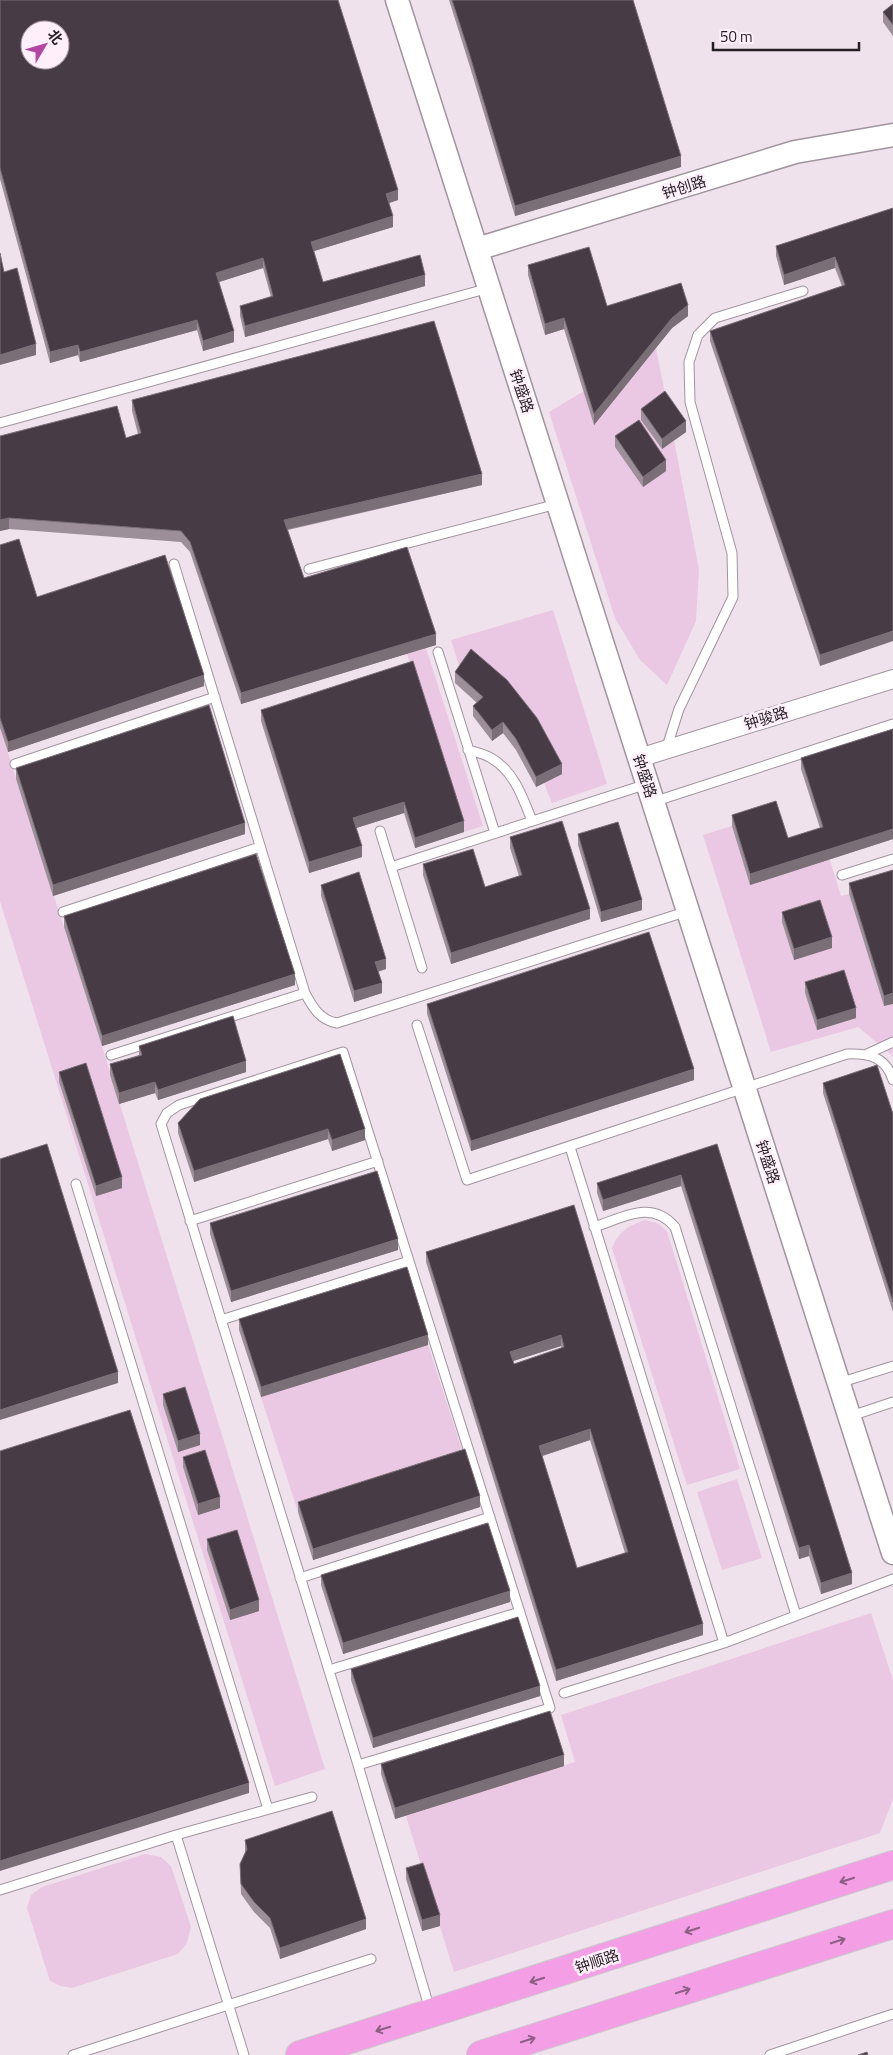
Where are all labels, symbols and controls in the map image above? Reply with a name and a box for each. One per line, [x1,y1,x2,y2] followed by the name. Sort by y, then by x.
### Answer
[20,20,70,70] north arrow
[713,20,859,52] scale bar
[43,25,68,49] text: 北
[720,25,753,48] text: 50 m
[659,169,709,205] street label: 钟创路
[504,366,540,416] street label: 钟盛路
[741,700,791,736] street label: 钟骏路
[627,751,663,801] street label: 钟盛路
[750,1137,786,1187] street label: 钟盛路
[839,1876,855,1885] one-way arrow
[685,1926,700,1935] one-way arrow
[829,1936,845,1946] one-way arrow
[572,1943,622,1979] street label: 钟顺路
[530,1976,546,1985] one-way arrow
[674,1985,690,1995] one-way arrow
[375,2025,391,2035] one-way arrow
[520,2035,535,2044] one-way arrow

